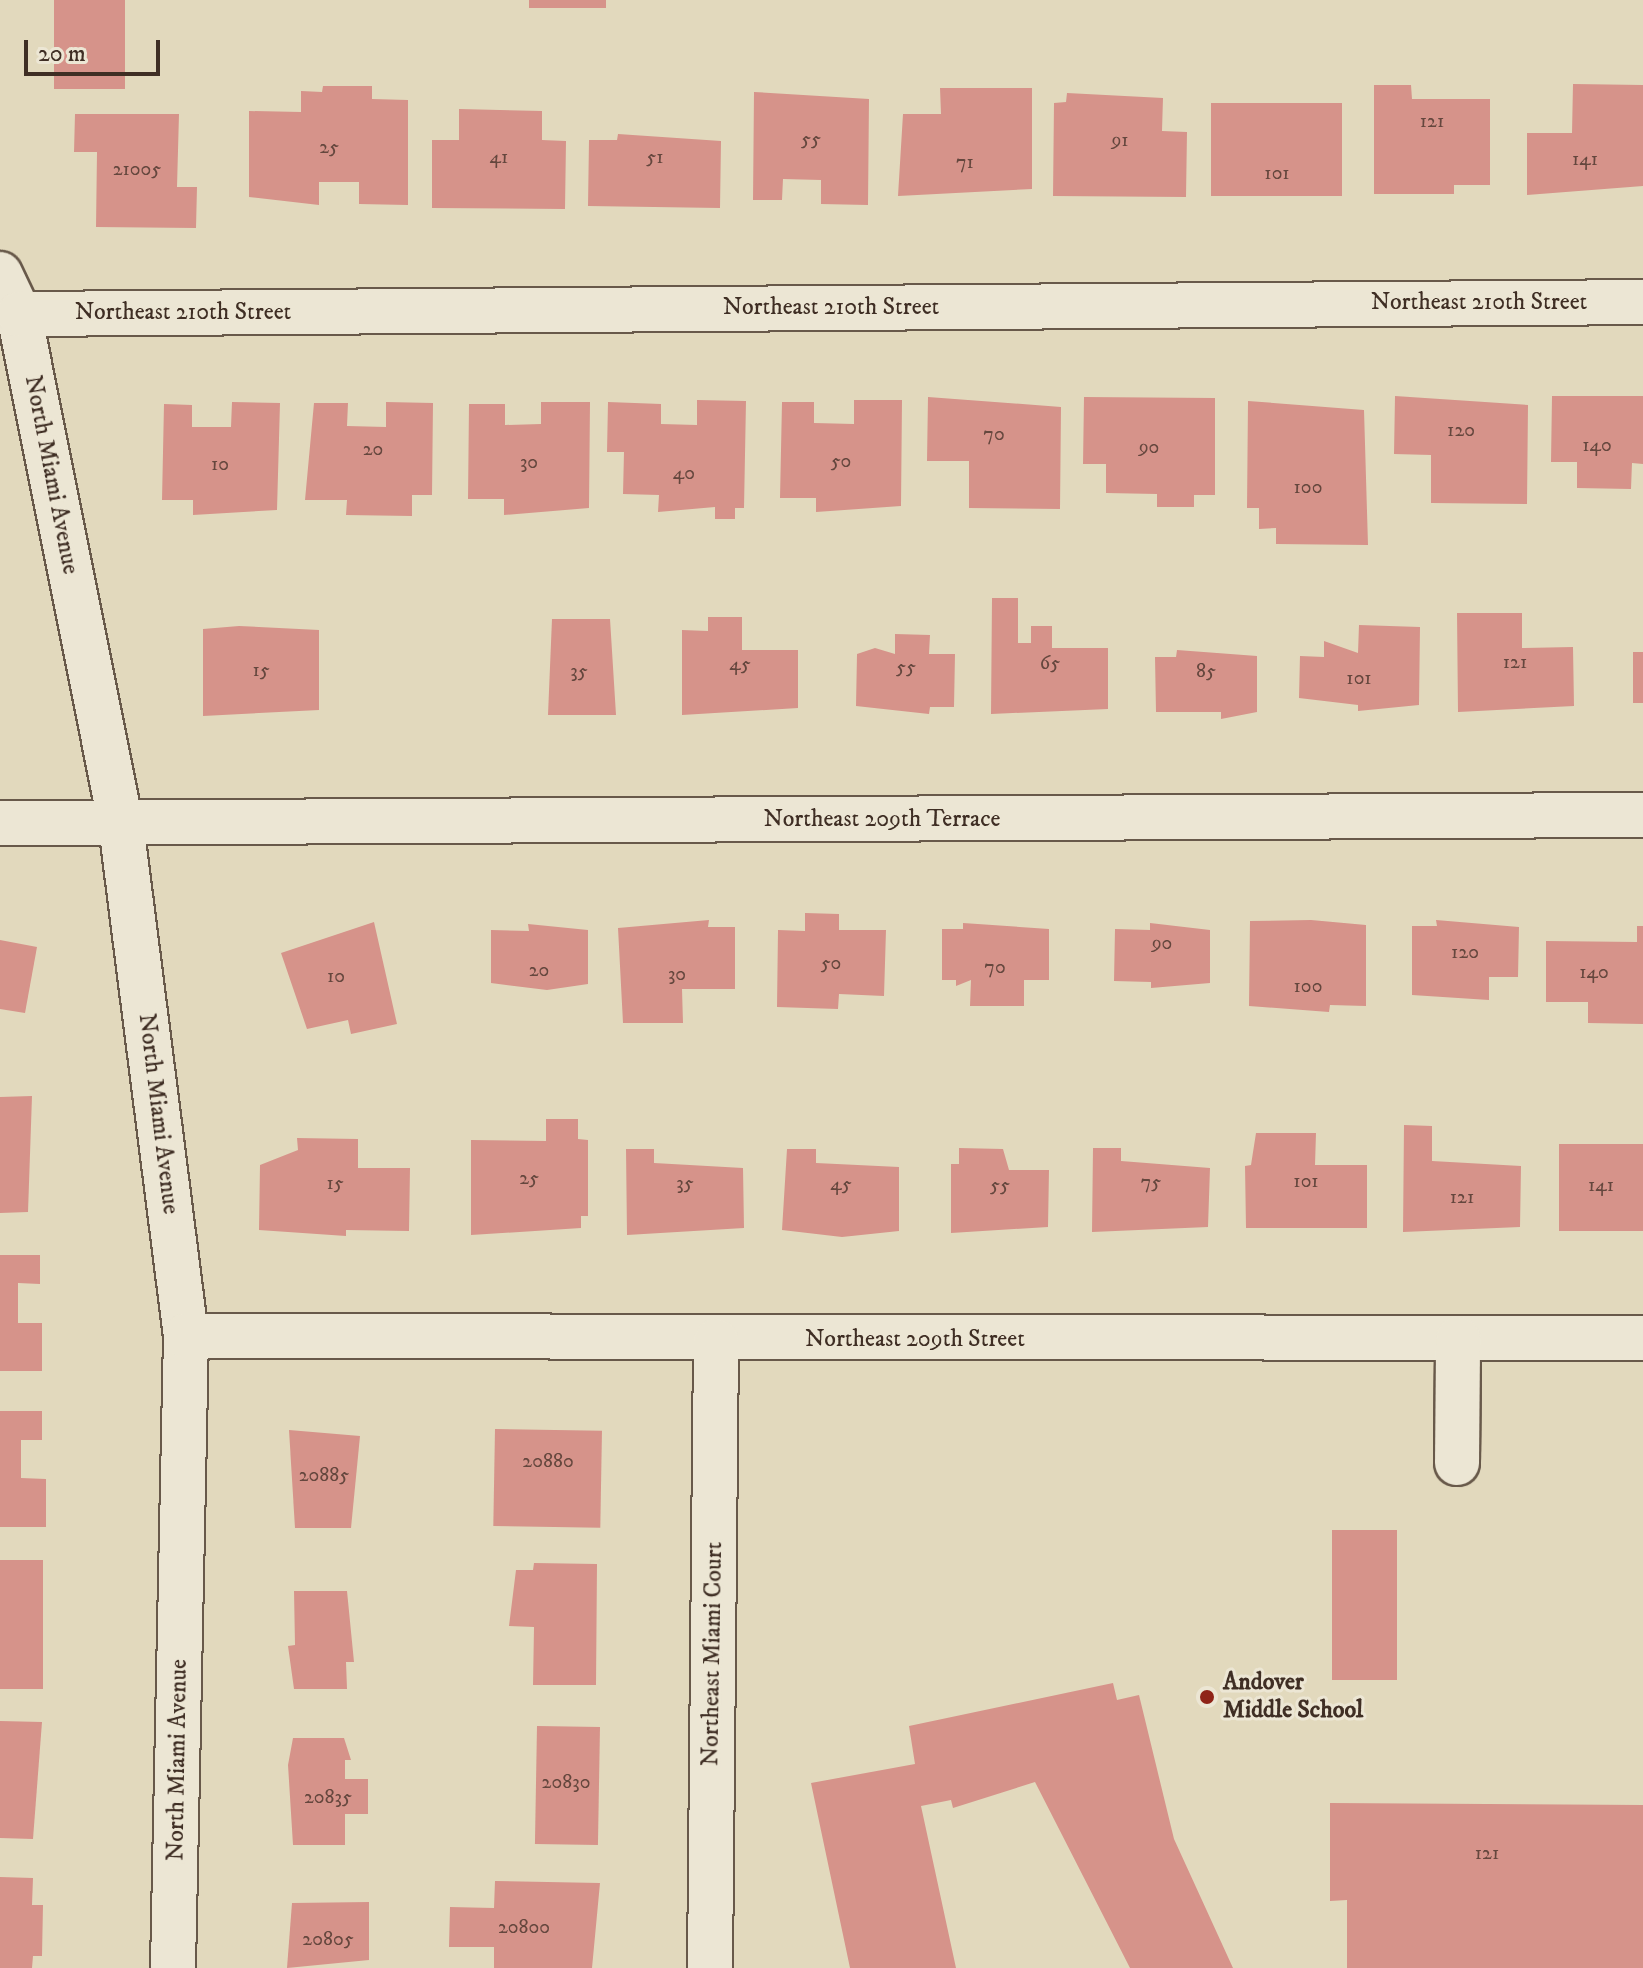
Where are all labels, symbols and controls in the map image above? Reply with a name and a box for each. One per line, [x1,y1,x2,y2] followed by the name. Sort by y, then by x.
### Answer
[28,24,164,74] scale bar
[38,39,86,69] text: 20 m
[1420,109,1444,133] house number: 121
[801,127,821,151] house number: 55
[1111,128,1129,152] house number: 91
[319,135,339,159] house number: 25
[490,145,508,169] house number: 41
[646,145,664,169] house number: 51
[1572,147,1598,171] house number: 141
[956,150,974,174] house number: 71
[113,157,161,181] house number: 21005
[1264,161,1290,185] house number: 101
[1371,289,1587,317] street label: Northeast 210th Street
[723,294,939,322] street label: Northeast 210th Street
[75,299,291,327] street label: Northeast 210th Street
[18,373,84,577] street label: North Miami Avenue
[1447,418,1475,442] house number: 120
[983,422,1005,446] house number: 70
[1582,433,1612,457] house number: 140
[1139,435,1159,459] house number: 90
[363,437,383,461] house number: 20
[831,449,851,473] house number: 50
[520,450,538,474] house number: 30
[211,452,229,476] house number: 10
[673,461,695,485] house number: 40
[1294,475,1322,499] house number: 100
[1503,650,1527,674] house number: 121
[1040,651,1060,675] house number: 65
[729,652,751,676] house number: 45
[896,655,916,679] house number: 55
[252,658,270,682] house number: 15
[570,659,588,683] house number: 35
[1196,659,1216,683] house number: 85
[1346,666,1372,690] house number: 101
[763,806,1001,834] street label: Northeast 209th Terrace
[1152,931,1172,955] house number: 90
[1451,940,1479,964] house number: 120
[821,951,841,975] house number: 50
[984,955,1006,979] house number: 70
[529,958,549,982] house number: 20
[1579,960,1609,984] house number: 140
[668,962,686,986] house number: 30
[327,964,345,988] house number: 10
[1294,974,1322,998] house number: 100
[131,1012,185,1216] street label: North Miami Avenue
[519,1166,539,1190] house number: 25
[1293,1169,1319,1193] house number: 101
[1141,1170,1161,1194] house number: 75
[326,1171,344,1195] house number: 15
[676,1171,694,1195] house number: 35
[830,1172,852,1196] house number: 45
[990,1173,1010,1197] house number: 55
[1588,1173,1614,1197] house number: 141
[1450,1185,1474,1209] house number: 121
[805,1326,1025,1354] street label: Northeast 209th Street
[522,1449,574,1473] house number: 20880
[299,1463,349,1487] house number: 20885
[697,1542,729,1766] street label: Northeast Miami Court
[162,1659,194,1861] street label: North Miami Avenue
[1223,1669,1363,1725] place label: Andover Middle School
[1198,1688,1216,1706] marker: Andover Middle School
[542,1770,590,1794] house number: 20830
[304,1785,352,1809] house number: 20835
[1475,1841,1499,1865] house number: 121
[498,1915,550,1939] house number: 20800
[302,1927,354,1951] house number: 20805

